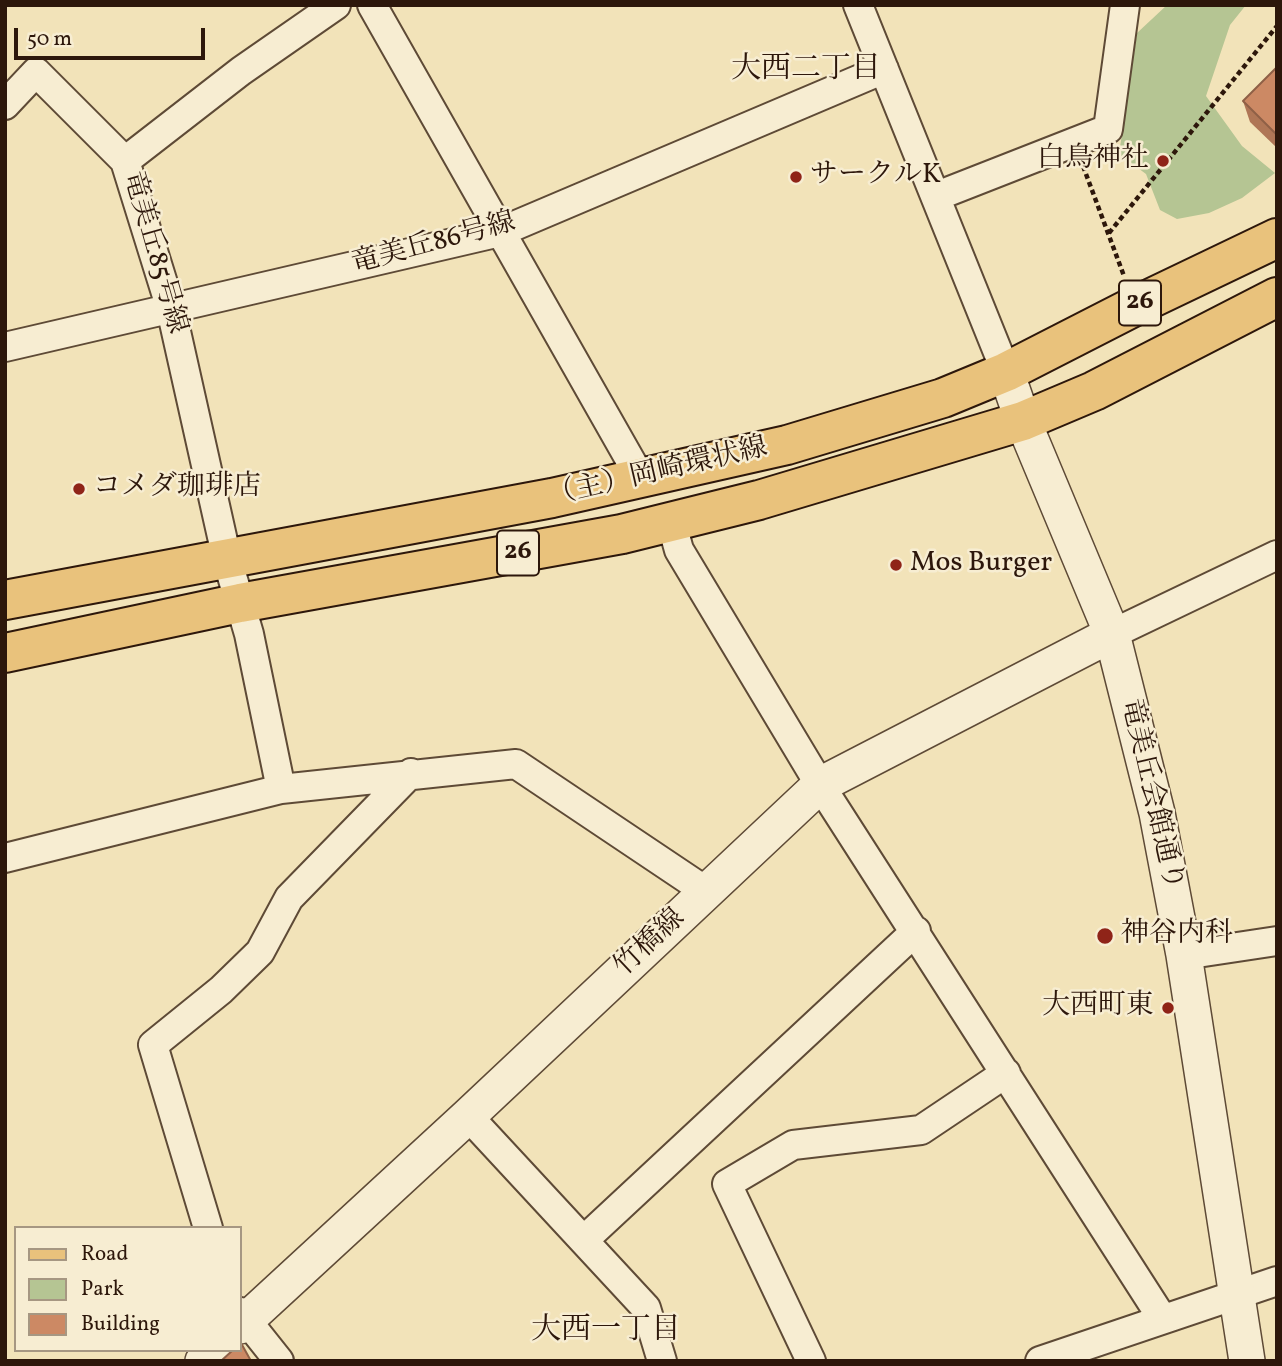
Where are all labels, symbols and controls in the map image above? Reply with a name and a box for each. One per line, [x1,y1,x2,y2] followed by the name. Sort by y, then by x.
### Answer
[18,14,208,58] scale bar
[27,25,72,54] text: 50 m
[731,53,881,89] district label: 大西二丁目
[1037,144,1149,178] place label: 白鳥神社
[1155,153,1171,169] marker: 白鳥神社
[810,160,941,194] place label: サークルK
[114,168,192,338] street label: 竜美丘85号線
[788,169,804,185] marker: サークルK
[348,207,520,283] street label: 竜美丘86号線
[1119,280,1161,326] road number: 26
[545,432,771,516] street label: （主）岡崎環状線
[93,472,261,506] place label: コメダ珈琲店
[71,481,87,497] marker: コメダ珈琲店
[497,530,539,576] road number: 26
[910,548,1052,582] place label: Mos Burger
[888,557,904,573] marker: Mos Burger
[1112,696,1188,894] street label: 竜美丘会館通り
[609,903,693,985] street label: 竹橋線
[1121,919,1233,953] place label: 神谷内科
[1095,926,1115,946] marker: 神谷内科
[1042,991,1154,1025] place label: 大西町東
[1160,1000,1176,1016] marker: 大西町東
[14,1226,242,1352] legend
[81,1240,128,1269] text: Road
[81,1275,124,1304] text: Park
[81,1310,160,1339] text: Building
[531,1314,681,1350] district label: 大西一丁目

